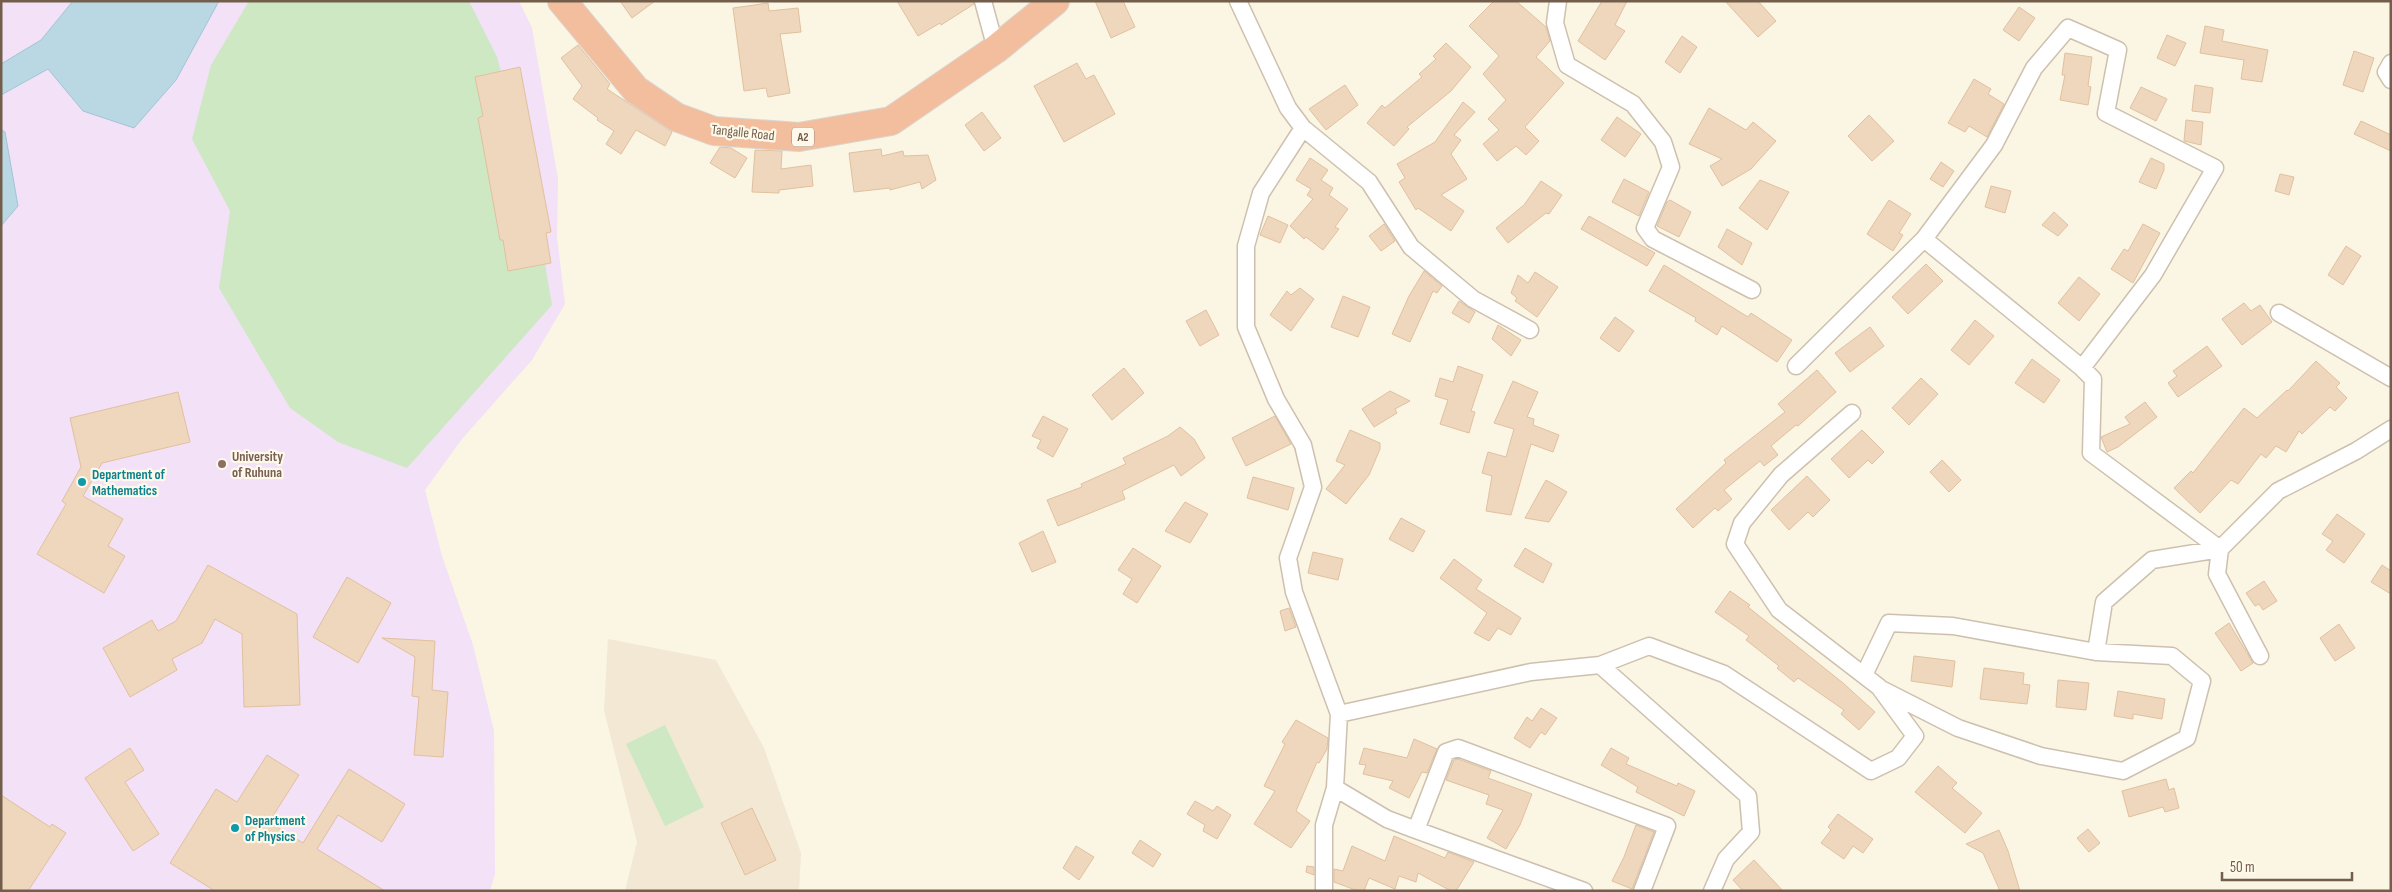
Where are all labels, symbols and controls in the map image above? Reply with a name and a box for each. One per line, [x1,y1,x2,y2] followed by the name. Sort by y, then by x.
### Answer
[711,121,775,144] street label: Tangalle Road
[792,128,814,146] road number: A2
[232,448,283,481] place label: University of Ruhuna
[216,458,228,470] marker: University of Ruhuna
[92,466,166,499] place label: Department of Mathematics
[76,476,88,488] marker: Department of Mathematics
[245,812,306,845] place label: Department of Physics
[229,822,241,834] marker: Department of Physics
[2222,850,2352,882] scale bar
[2230,858,2255,877] text: 50 m

